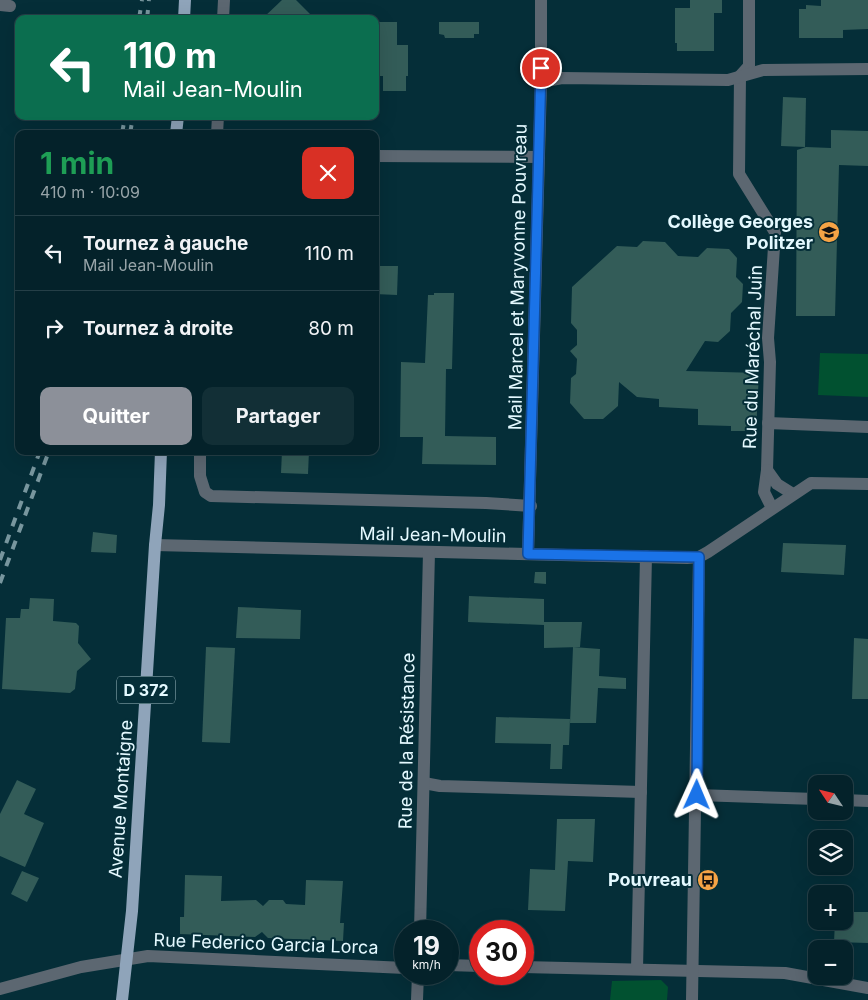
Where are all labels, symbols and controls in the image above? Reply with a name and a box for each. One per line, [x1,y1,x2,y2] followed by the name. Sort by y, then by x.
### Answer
[123,34,217,76] text: 110 m
[40,35,105,100] icon: left
[520,47,562,89] pin
[527,54,555,82] icon: arrive
[123,76,303,102] text: Mail Jean-Moulin
[504,124,531,430] street label: Mail Marcel et Maryvonne Pouvreau
[40,145,114,181] text: 1 min
[302,147,354,199] button: close
[40,182,140,202] text: 410 m · 10:09
[667,211,813,253] place label: Collège Georges Politzer
[817,220,841,244] school or university icon: Collège Georges Politzer
[83,232,248,255] text: Tournez à gauche
[40,239,68,267] icon: left
[305,242,354,265] text: 110 m
[83,255,214,275] text: Mail Jean-Moulin
[739,265,766,449] street label: Rue du Maréchal Juin
[40,314,68,342] icon: right
[83,317,233,340] text: Tournez à droite
[308,317,354,340] text: 80 m
[40,387,192,445] button: Quitter
[202,387,354,445] button: Partager
[359,523,507,546] street label: Mail Jean-Moulin
[394,653,419,829] street label: Rue de la Résistance
[117,676,175,704] road number: D 372
[104,719,137,879] street label: Avenue Montaigne
[670,768,722,820] position arrow
[808,775,852,820] north arrow
[808,775,853,985] map controls
[808,830,853,875] button: layers
[696,868,720,892] bus stop icon: Pouvreau
[608,869,692,890] place label: Pouvreau
[808,885,853,930] button: +
[469,920,534,985] speed limit sign: 30
[153,929,379,958] street label: Rue Federico Garcia Lorca
[413,931,440,961] text: 19
[808,940,853,985] button: −
[412,957,441,972] text: km/h

